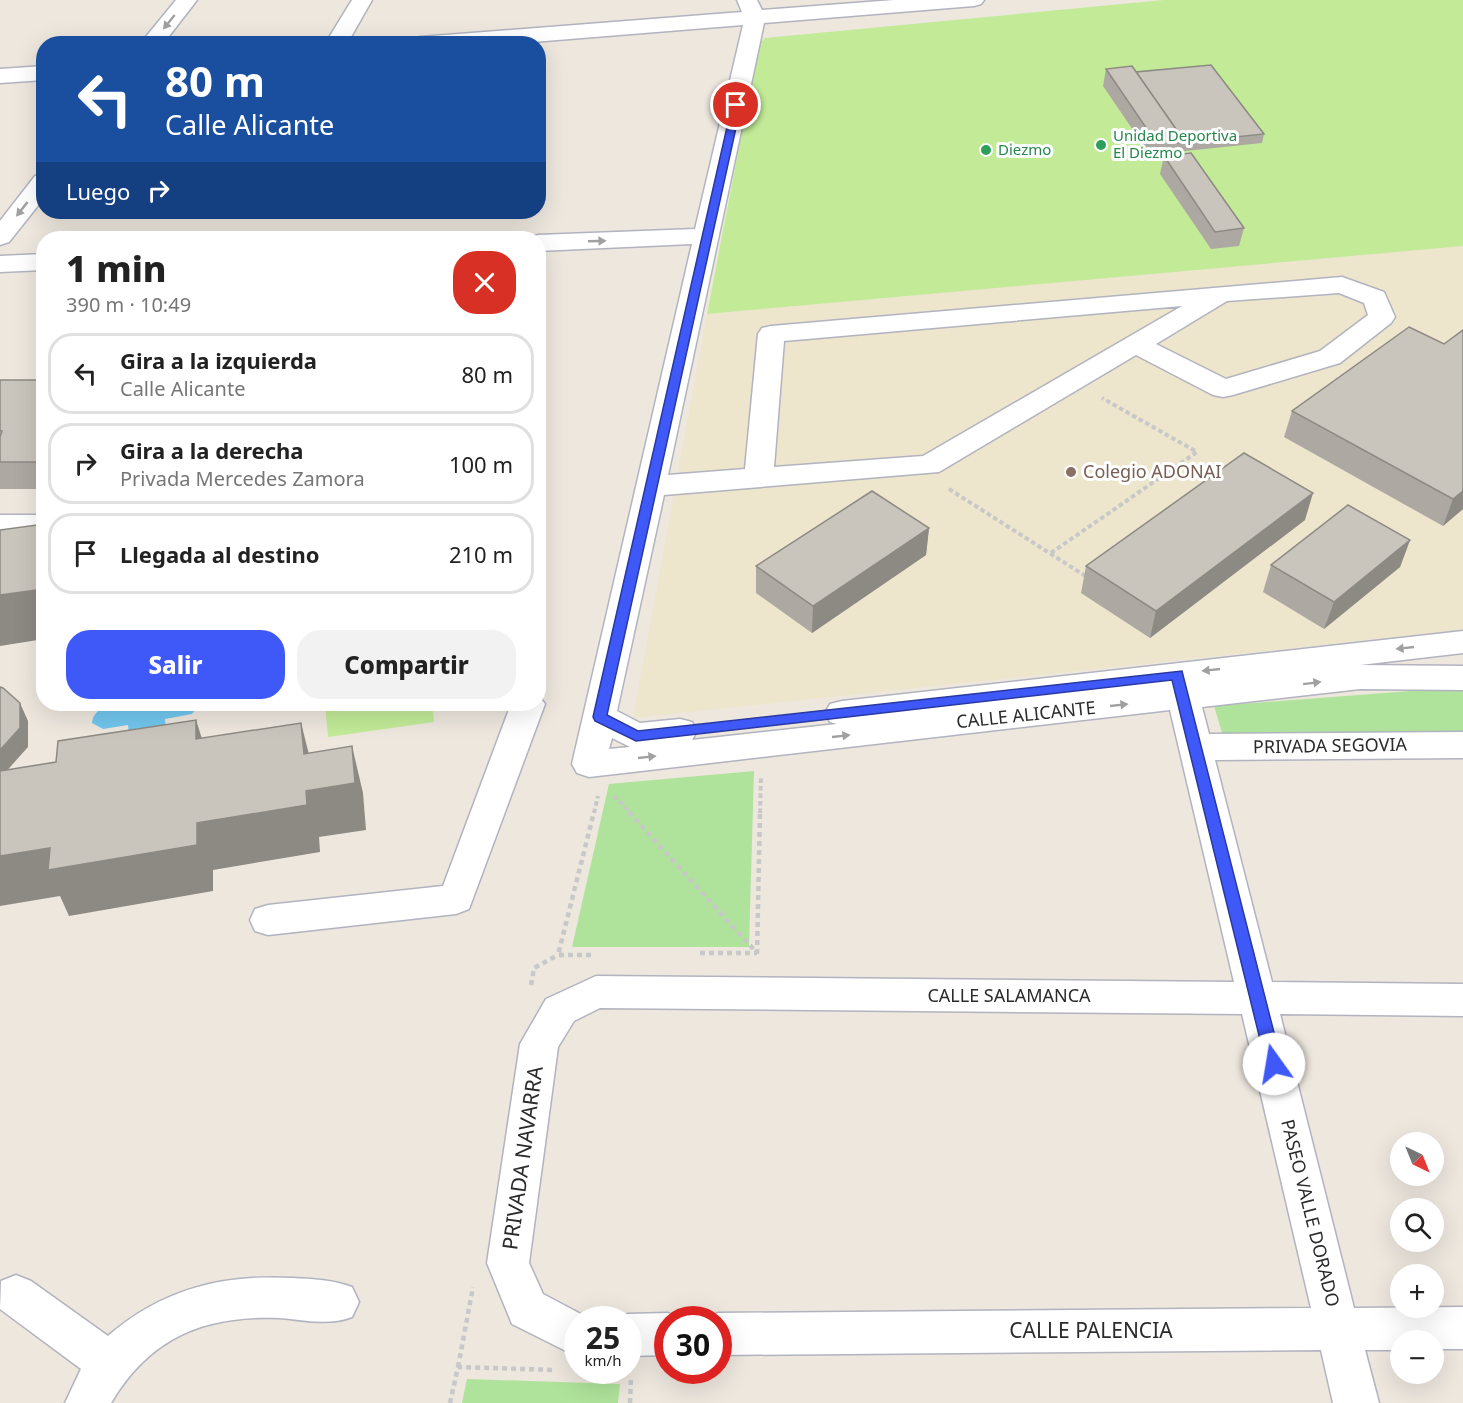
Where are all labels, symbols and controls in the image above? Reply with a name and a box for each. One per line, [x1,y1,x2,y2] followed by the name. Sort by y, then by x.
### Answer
[162,14,175,30] one-way arrow
[165,52,265,109] text: 80 m
[66,60,144,138] icon: left
[710,79,761,130] pin
[719,88,752,121] icon: arrive
[165,106,334,143] text: Calle Alicante
[1113,125,1237,162] place label: Unidad Deportiva El Diezmo
[1094,138,1108,152] marker: Unidad Deportiva El Diezmo
[998,139,1051,159] place label: Diezmo
[979,143,993,157] marker: Diezmo
[142,174,175,207] icon: right
[66,176,130,206] text: Luego
[16,202,28,217] one-way arrow
[587,236,606,245] one-way arrow
[66,244,167,293] text: 1 min
[453,251,516,314] button: close
[66,291,191,318] text: 390 m · 10:49
[120,345,317,375] text: Gira a la izquierda
[69,357,102,390] icon: left
[462,359,513,389] text: 80 m
[120,375,245,402] text: Calle Alicante
[120,435,304,465] text: Gira a la derecha
[69,447,102,480] icon: right
[449,449,513,479] text: 100 m
[1083,459,1221,483] place label: Colegio ADONAI
[120,465,365,492] text: Privada Mercedes Zamora
[1064,465,1078,479] marker: Colegio ADONAI
[69,537,102,570] icon: arrive
[120,539,320,569] text: Llegada al destino
[449,539,513,569] text: 210 m
[66,630,285,699] button: Salir
[297,630,516,699] button: Compartir
[1395,644,1414,653] one-way arrow
[1202,666,1221,675] one-way arrow
[1303,678,1322,688] one-way arrow
[955,695,1097,733] street label: CALLE ALICANTE
[1109,700,1128,710] one-way arrow
[832,731,851,741] one-way arrow
[1253,732,1408,758] street label: PRIVADA SEGOVIA
[638,752,657,762] one-way arrow
[927,983,1091,1007] street label: CALLE SALAMANCA
[1242,1032,1306,1096] position arrow
[495,1064,549,1251] street label: PRIVADA NAVARRA
[1276,1117,1346,1309] street label: PASEO VALLE DORADO
[1390,1132,1444,1186] north arrow
[1390,1132,1444,1384] map controls
[1390,1198,1444,1252] button: search
[1390,1264,1444,1318] button: +
[654,1306,732,1384] speed limit sign: 30
[1009,1316,1173,1344] street label: CALLE PALENCIA
[586,1317,620,1358] text: 25
[1390,1330,1444,1384] button: −
[585,1350,621,1370] text: km/h

